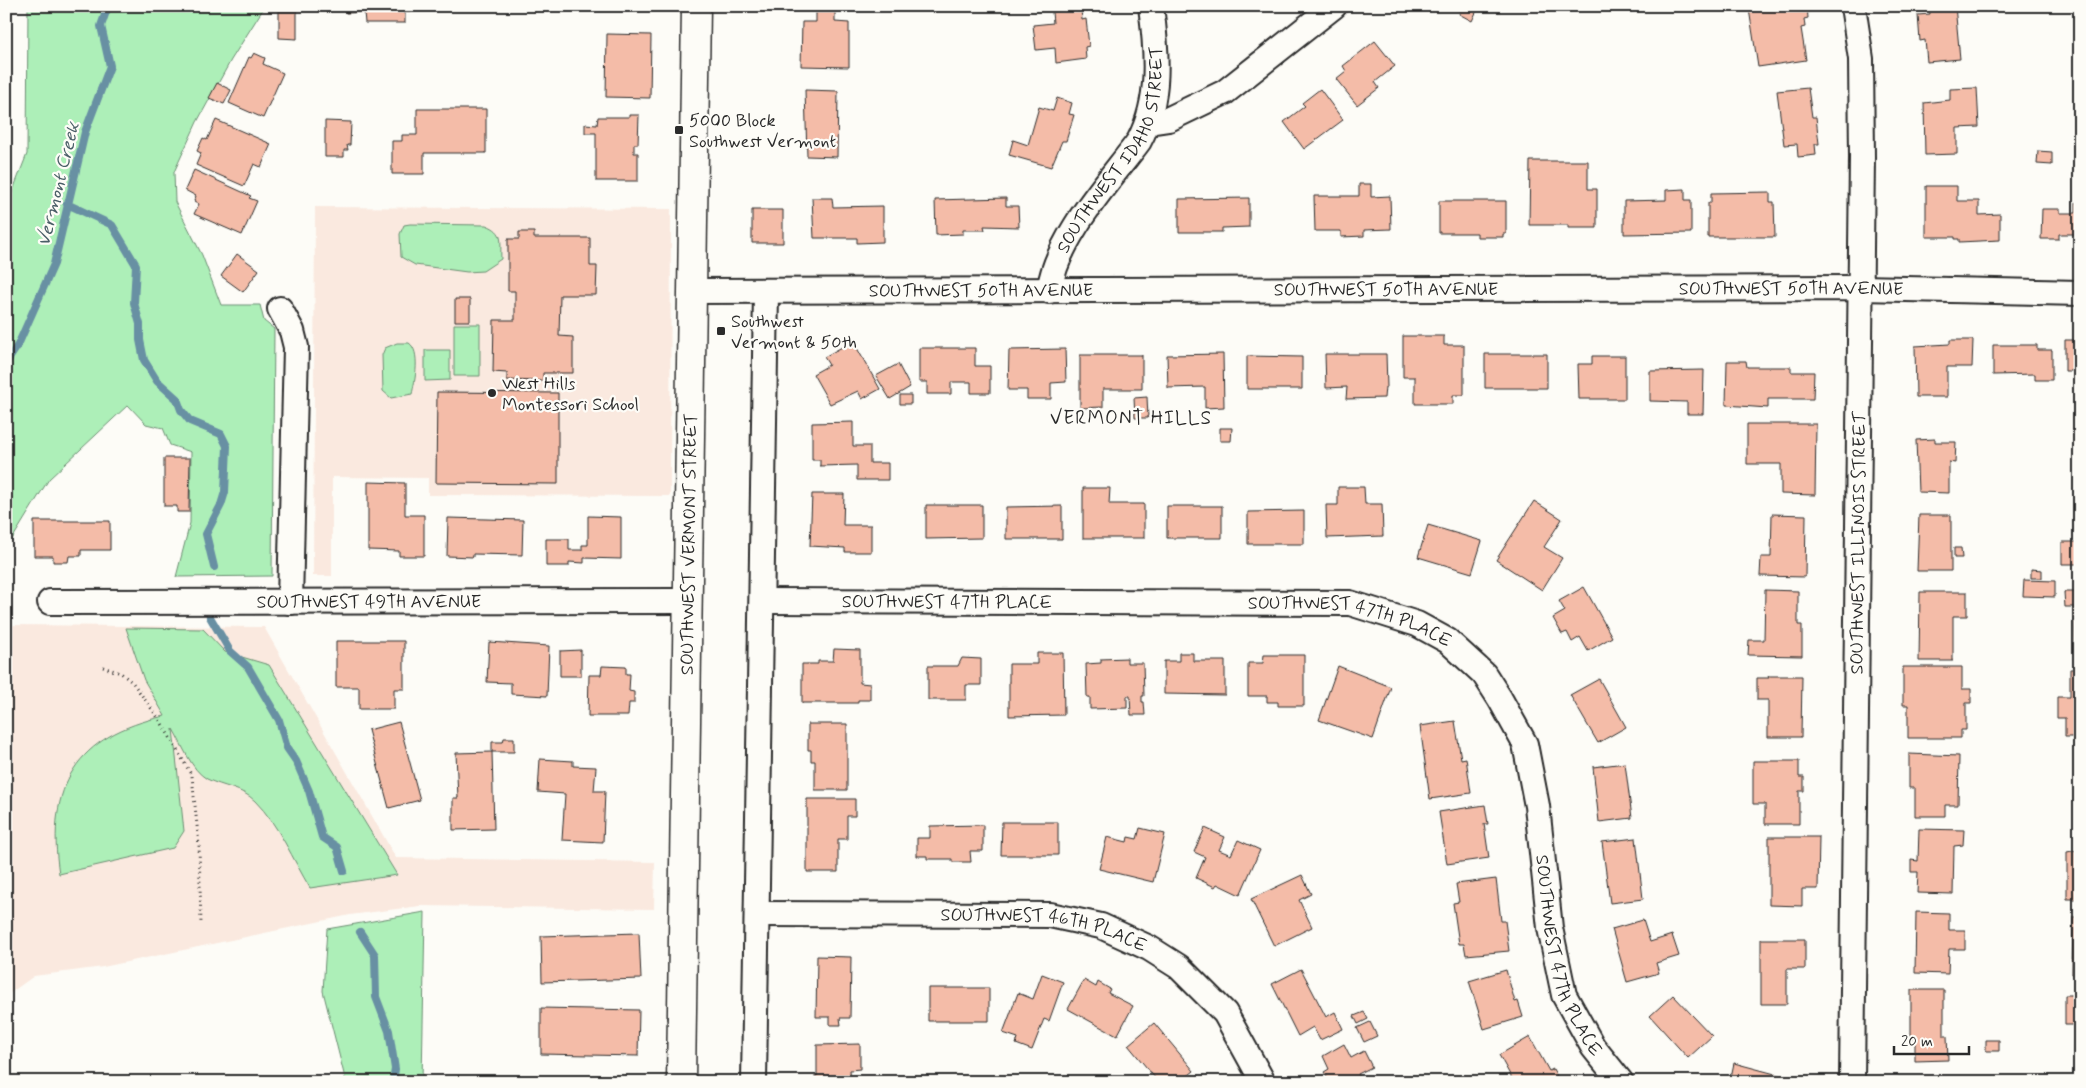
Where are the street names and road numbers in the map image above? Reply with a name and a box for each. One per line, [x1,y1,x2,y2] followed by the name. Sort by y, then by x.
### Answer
[1052,45,1169,257] street label: SOUTHWEST IDAHO STREET
[1679,277,1904,302] street label: SOUTHWEST 50TH AVENUE
[1274,278,1498,303] street label: SOUTHWEST 50TH AVENUE
[869,279,1093,304] street label: SOUTHWEST 50TH AVENUE
[1845,411,1872,675] street label: SOUTHWEST ILLINOIS STREET
[676,413,703,675] street label: SOUTHWEST VERMONT STREET
[257,590,481,615] street label: SOUTHWEST 49TH AVENUE
[842,590,1052,615] street label: SOUTHWEST 47TH PLACE
[1248,592,1456,654] street label: SOUTHWEST 47TH PLACE
[1529,854,1607,1062] street label: SOUTHWEST 47TH PLACE
[940,904,1151,958] street label: SOUTHWEST 46TH PLACE

